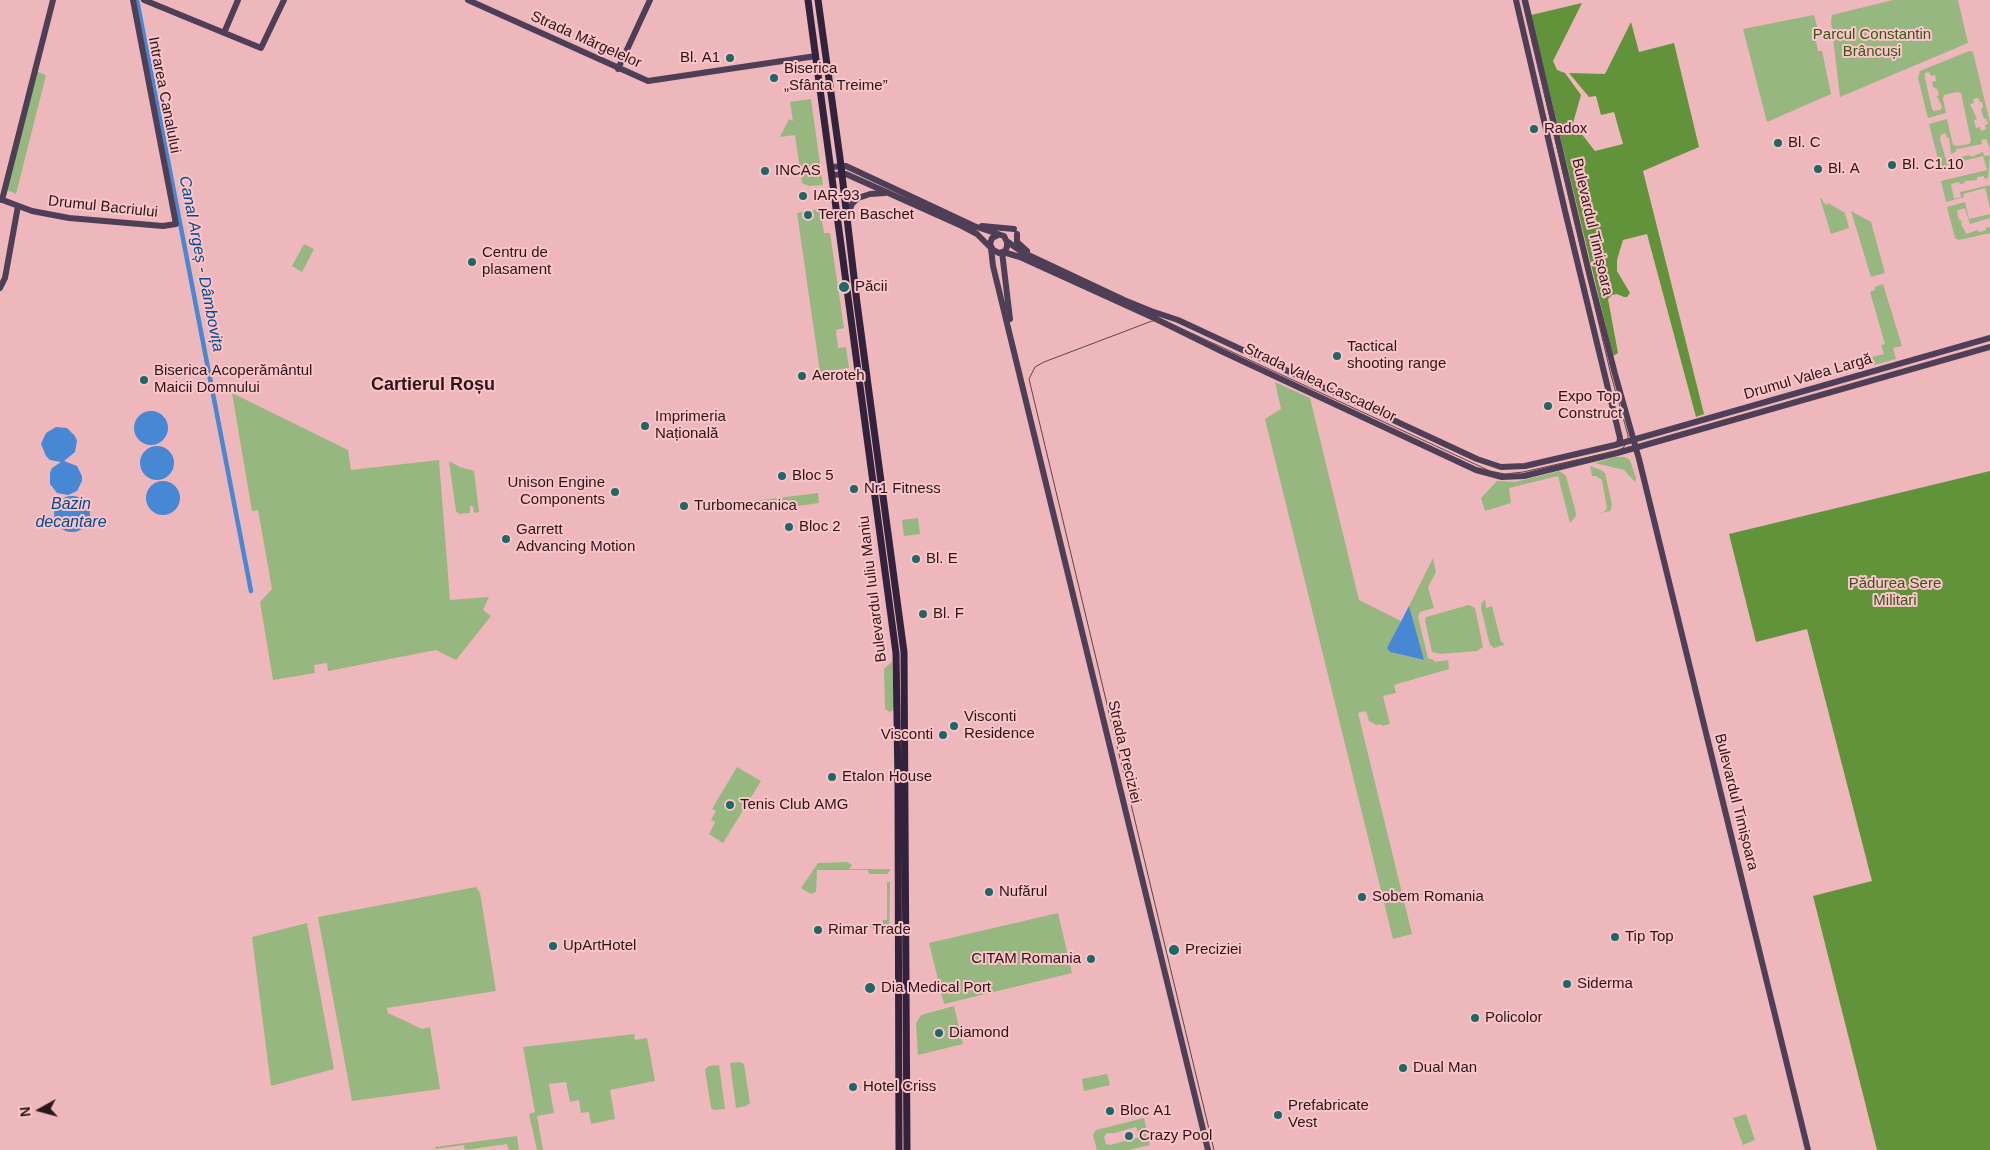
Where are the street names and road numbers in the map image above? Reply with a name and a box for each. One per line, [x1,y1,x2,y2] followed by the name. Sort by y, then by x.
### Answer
[528,8,644,72] street label: Strada Mărgelelor
[144,35,184,155] street label: Intrarea Canalului
[1567,157,1617,297] street label: Bulevardul Timișoara
[47,192,159,222] street label: Drumul Bacriului
[1241,340,1399,426] street label: Strada Valea Cascadelor
[1742,350,1874,404] street label: Drumul Valea Largă
[855,515,891,663] street label: Bulevardul Iuliu Maniu
[1103,699,1145,805] street label: Strada Preciziei
[1710,732,1762,872] street label: Bulevardul Timișoara

